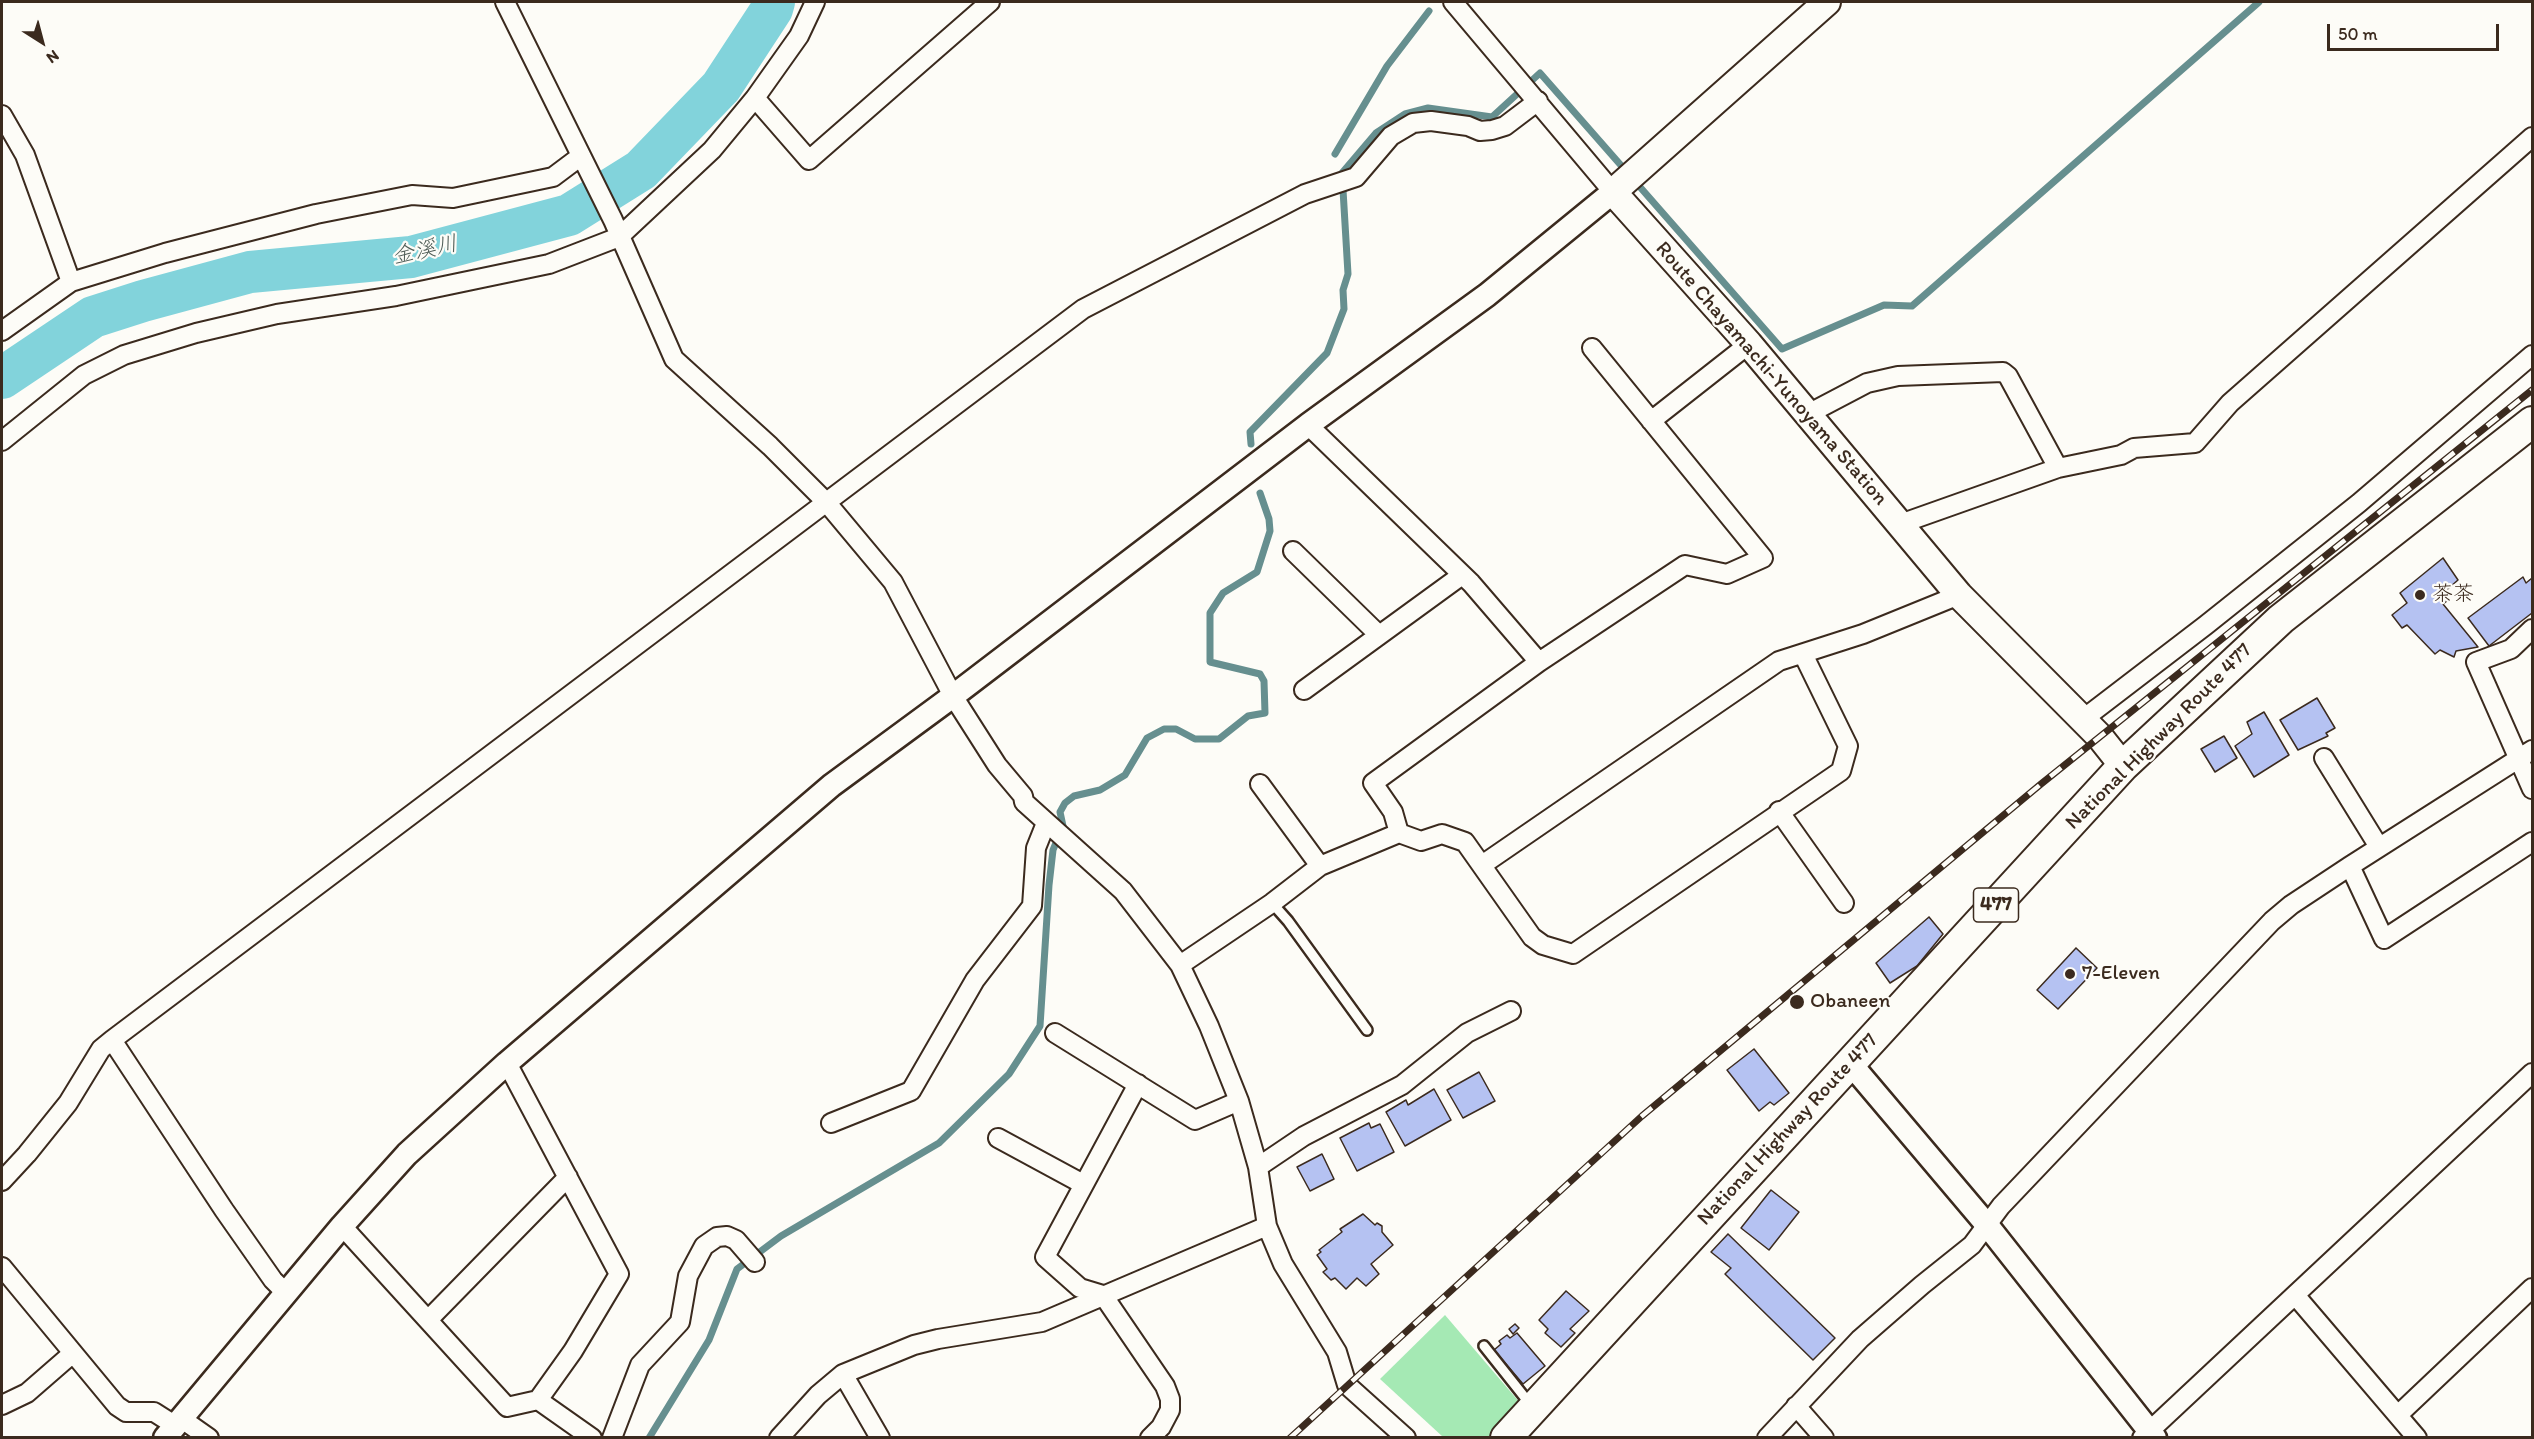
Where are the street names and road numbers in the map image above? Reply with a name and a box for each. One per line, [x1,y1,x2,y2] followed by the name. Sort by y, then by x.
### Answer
[1649,237,1893,511] street label: Route Chayamachi-Yunoyama Station
[2061,639,2257,835] street label: National Highway Route 477
[1974,888,2018,922] road number: 477
[1692,1029,1884,1231] street label: National Highway Route 477

